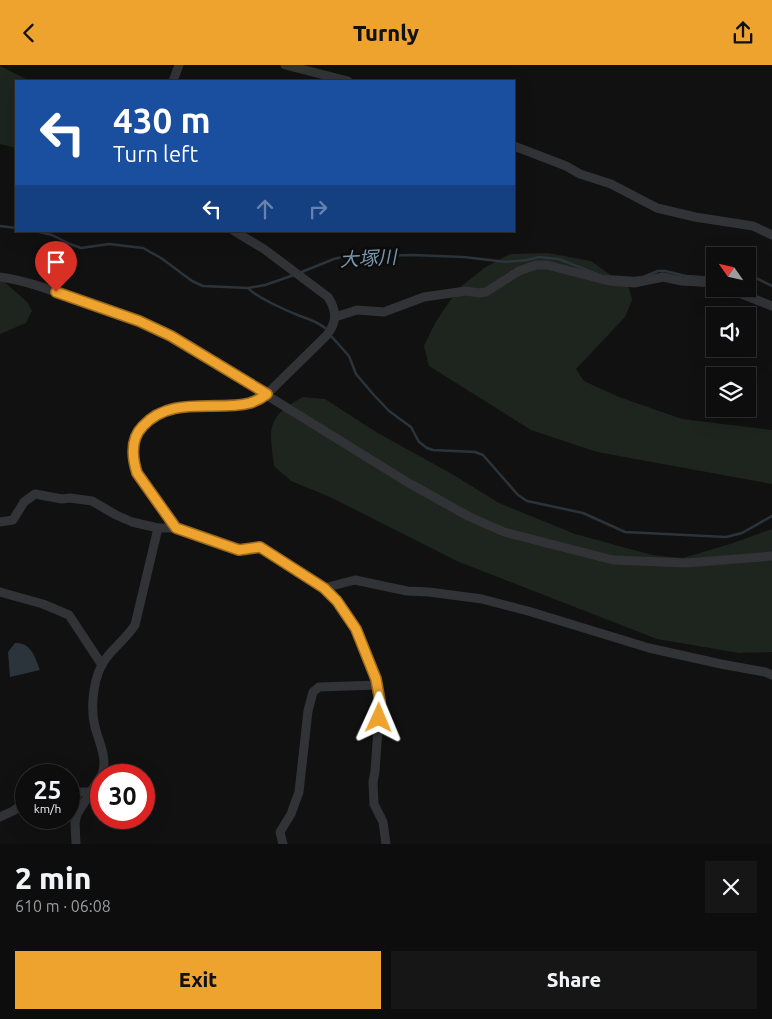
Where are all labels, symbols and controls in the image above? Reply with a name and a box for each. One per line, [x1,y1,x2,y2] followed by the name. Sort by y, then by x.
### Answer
[15,19,43,47] icon: back
[729,19,757,47] icon: share
[353,20,419,45] text: Turnly
[30,100,95,165] icon: left
[113,100,211,140] text: 430 m
[113,141,198,166] text: Turn left
[198,195,226,223] icon: left
[251,195,279,223] icon: ahead
[304,195,332,223] icon: right
[35,241,77,292] pin
[339,245,399,270] water label: 大塚川
[706,247,756,297] north arrow
[706,247,756,417] map controls
[42,248,70,276] icon: arrive
[706,307,756,357] button: sound
[706,367,756,417] button: layers
[352,691,404,743] position arrow
[90,764,155,829] speed limit sign: 30
[33,776,62,804] text: 25
[34,802,61,815] text: km/h
[15,861,91,895] text: 2 min
[705,861,757,913] button: close
[15,897,111,915] text: 610 m · 06:08
[15,951,381,1009] button: Exit
[391,951,757,1009] button: Share

